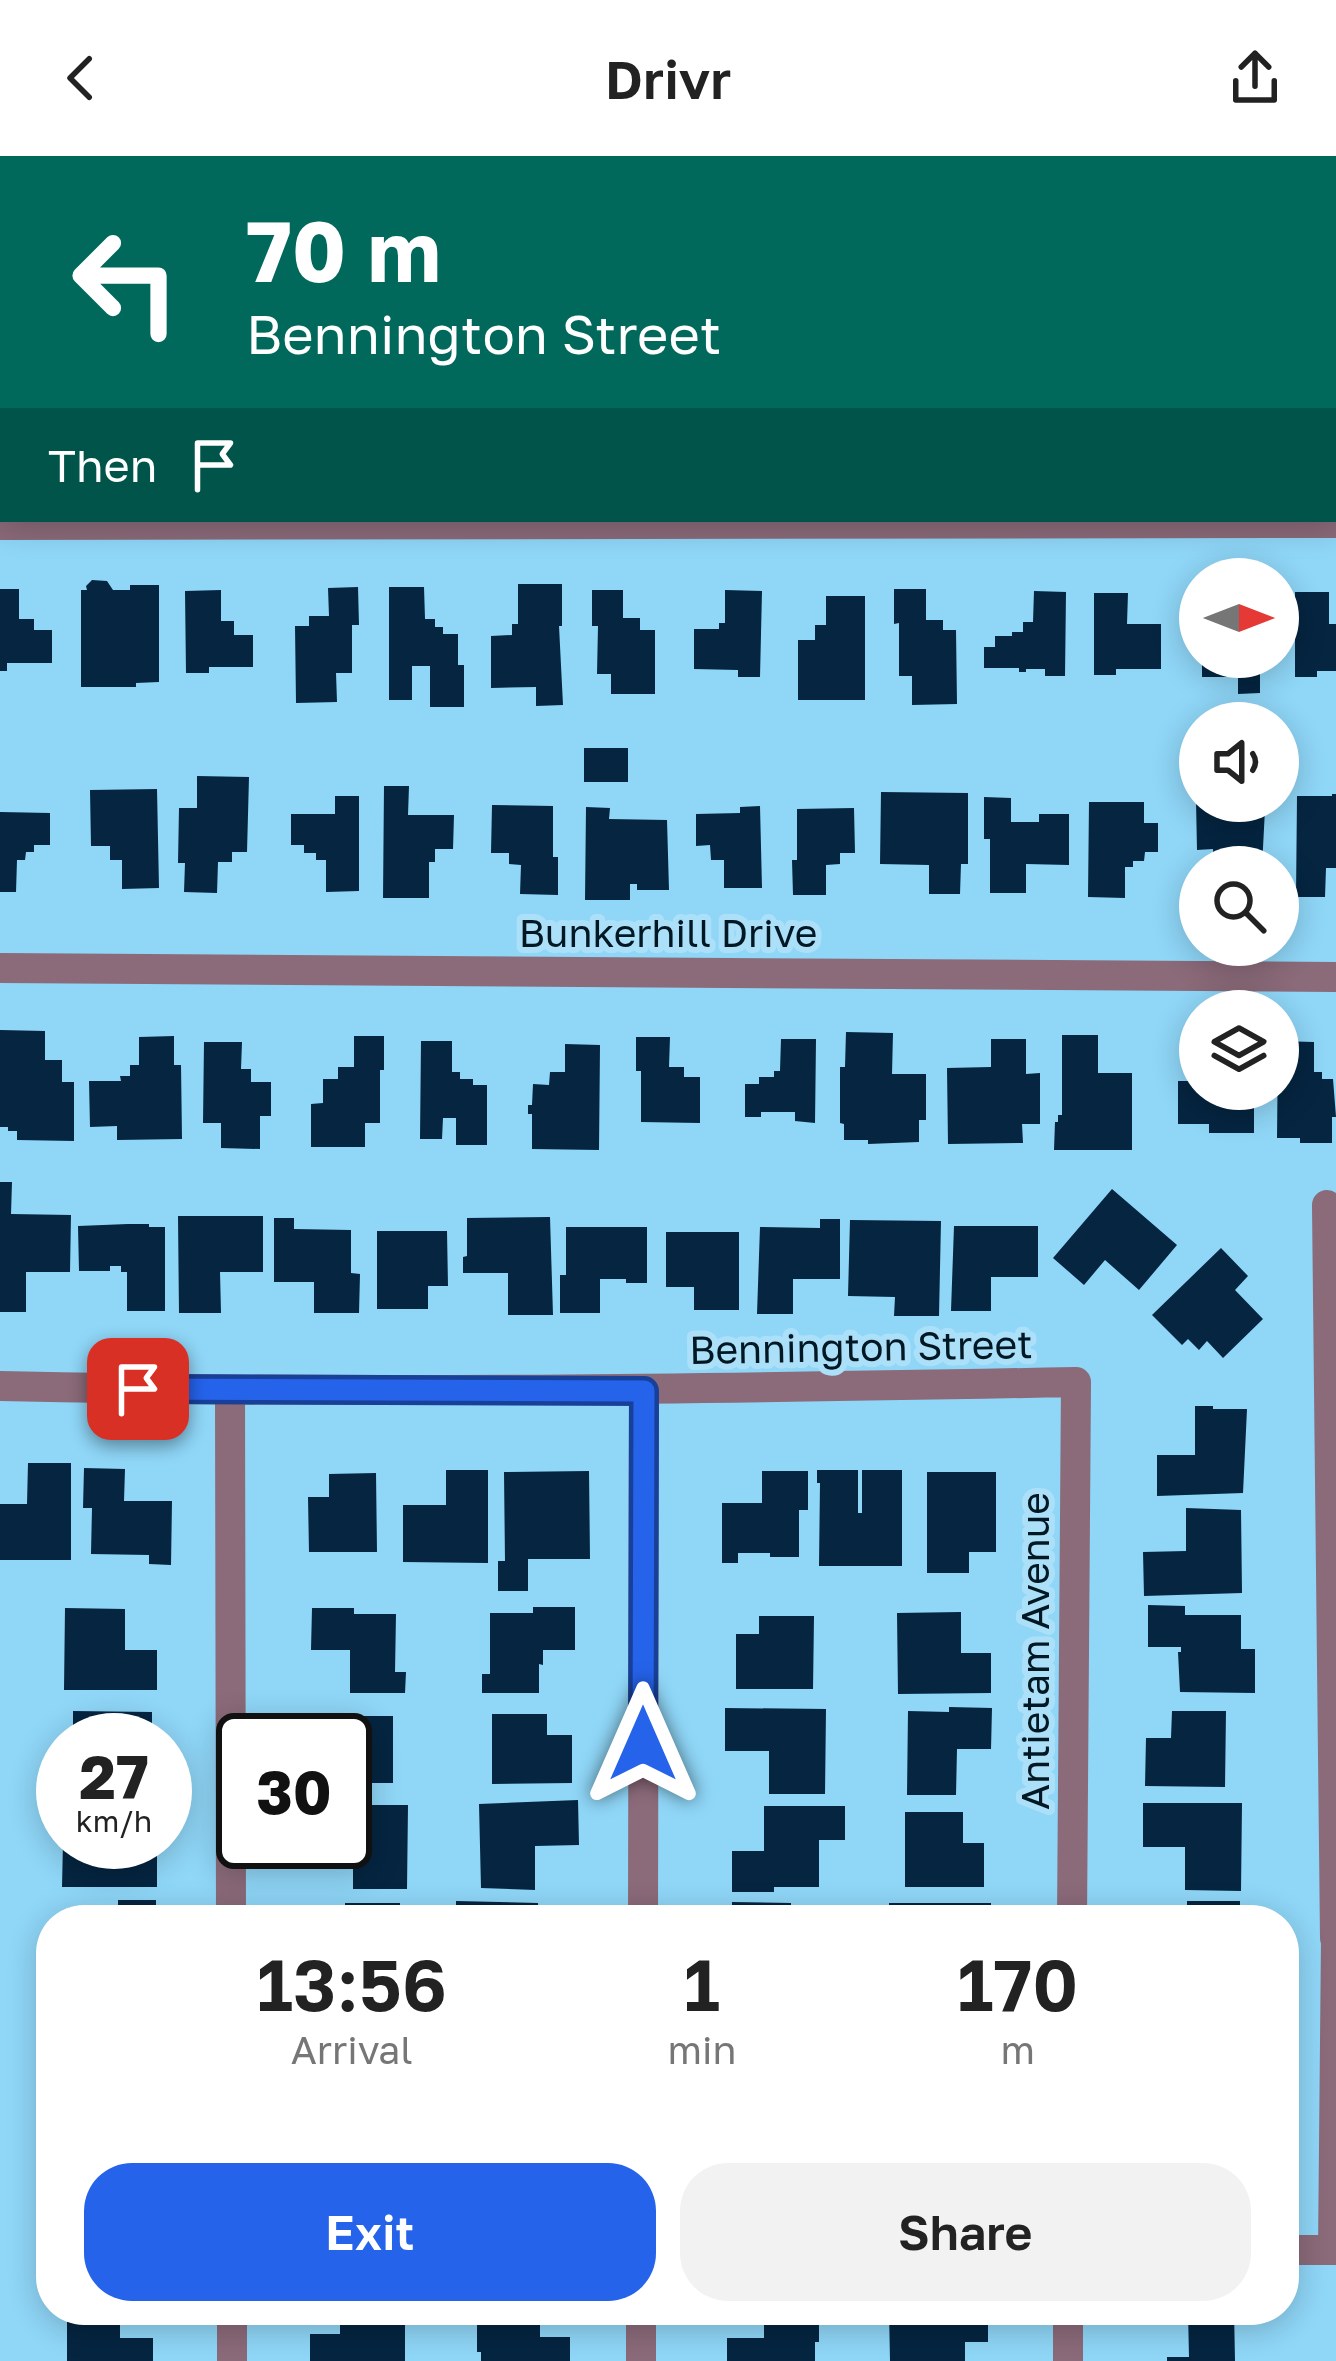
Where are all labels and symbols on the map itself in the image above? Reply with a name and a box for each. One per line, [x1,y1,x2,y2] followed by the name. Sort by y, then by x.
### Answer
[1179,558,1299,678] north arrow
[519,909,817,956] street label: Bunkerhill Drive
[689,1320,1033,1373] street label: Bennington Street
[87,1338,189,1440] pin
[1011,1492,1058,1810] street label: Antietam Avenue
[580,1681,706,1807] position arrow
[216,1713,372,1869] speed limit sign: 30

